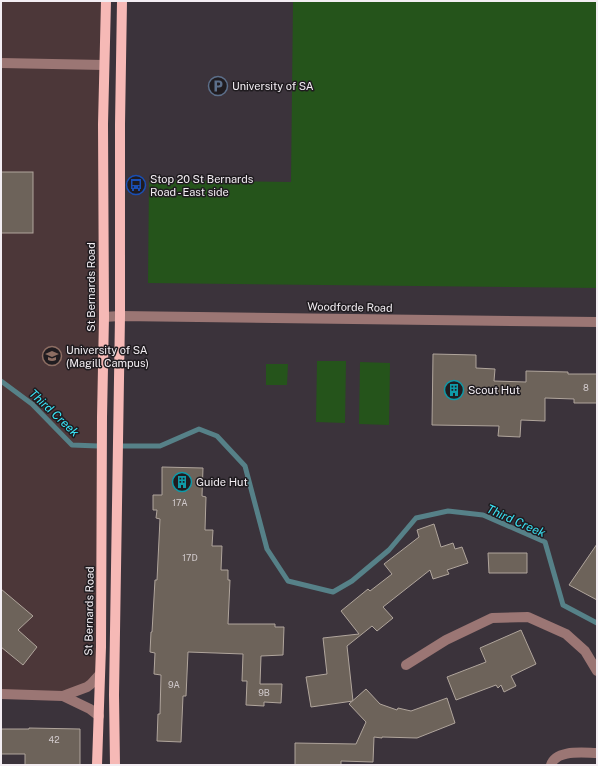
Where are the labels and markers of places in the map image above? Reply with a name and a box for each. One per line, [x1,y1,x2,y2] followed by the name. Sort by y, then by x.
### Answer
[207,75,229,97] parking icon: University of SA
[232,80,314,92] place label: University of SA
[150,173,254,198] place label: Stop 20 St Bernards Road - East side
[125,174,147,196] bus stop icon: Stop 20 St Bernards Road - East side
[66,344,149,369] place label: University of SA (Magill Campus)
[41,345,63,367] school or university icon: University of SA (Magill Campus)
[443,379,465,401] building icon: Scout Hut
[468,384,520,396] place label: Scout Hut
[171,471,193,493] building icon: Guide Hut
[196,476,248,488] place label: Guide Hut

